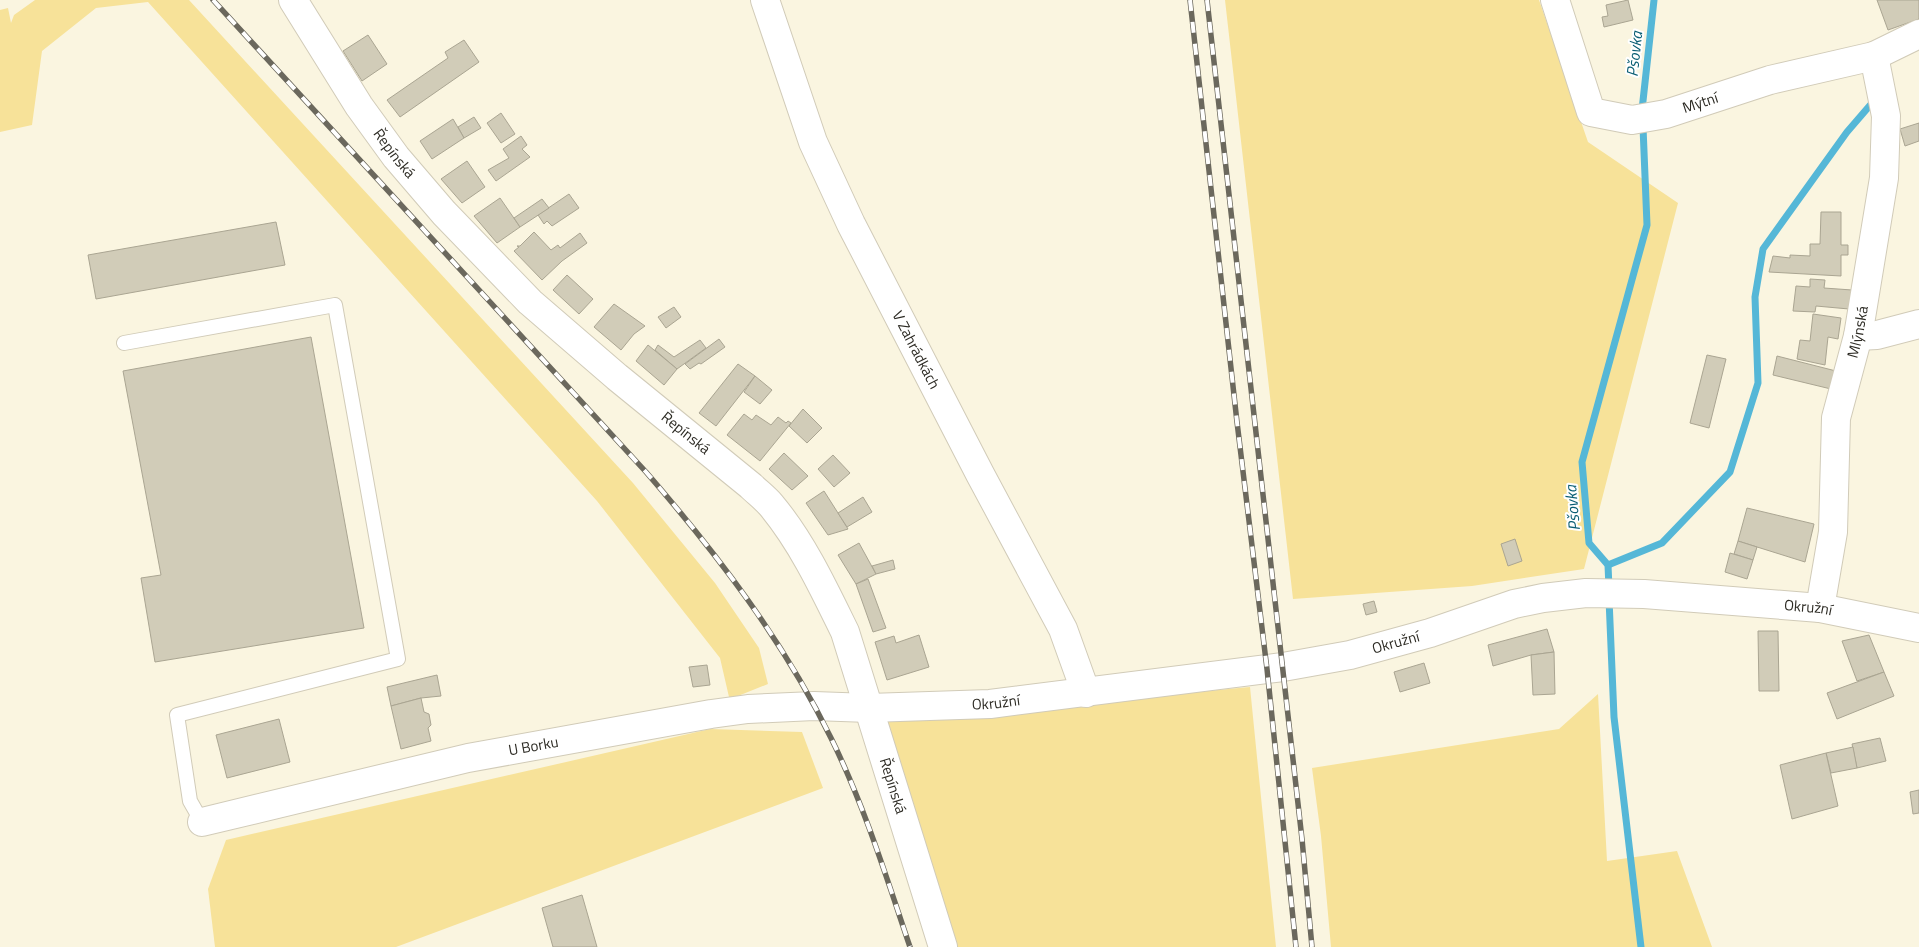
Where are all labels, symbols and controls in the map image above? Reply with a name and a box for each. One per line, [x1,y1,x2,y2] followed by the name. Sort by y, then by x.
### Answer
[1620,29,1648,78] water label: Pšovka
[1679,85,1723,119] street label: Mýtní
[368,124,422,183] street label: Řepínská
[1841,304,1874,361] street label: Mlýnská
[887,306,946,393] street label: V Zahrádkách
[657,406,716,460] street label: Řepínská
[1558,483,1586,532] water label: Pšovka
[1783,593,1836,622] street label: Okružní
[1369,624,1424,659] street label: Okružní
[971,688,1023,716] street label: Okružní
[506,730,560,761] street label: U Borku
[874,755,913,817] street label: Řepínská

